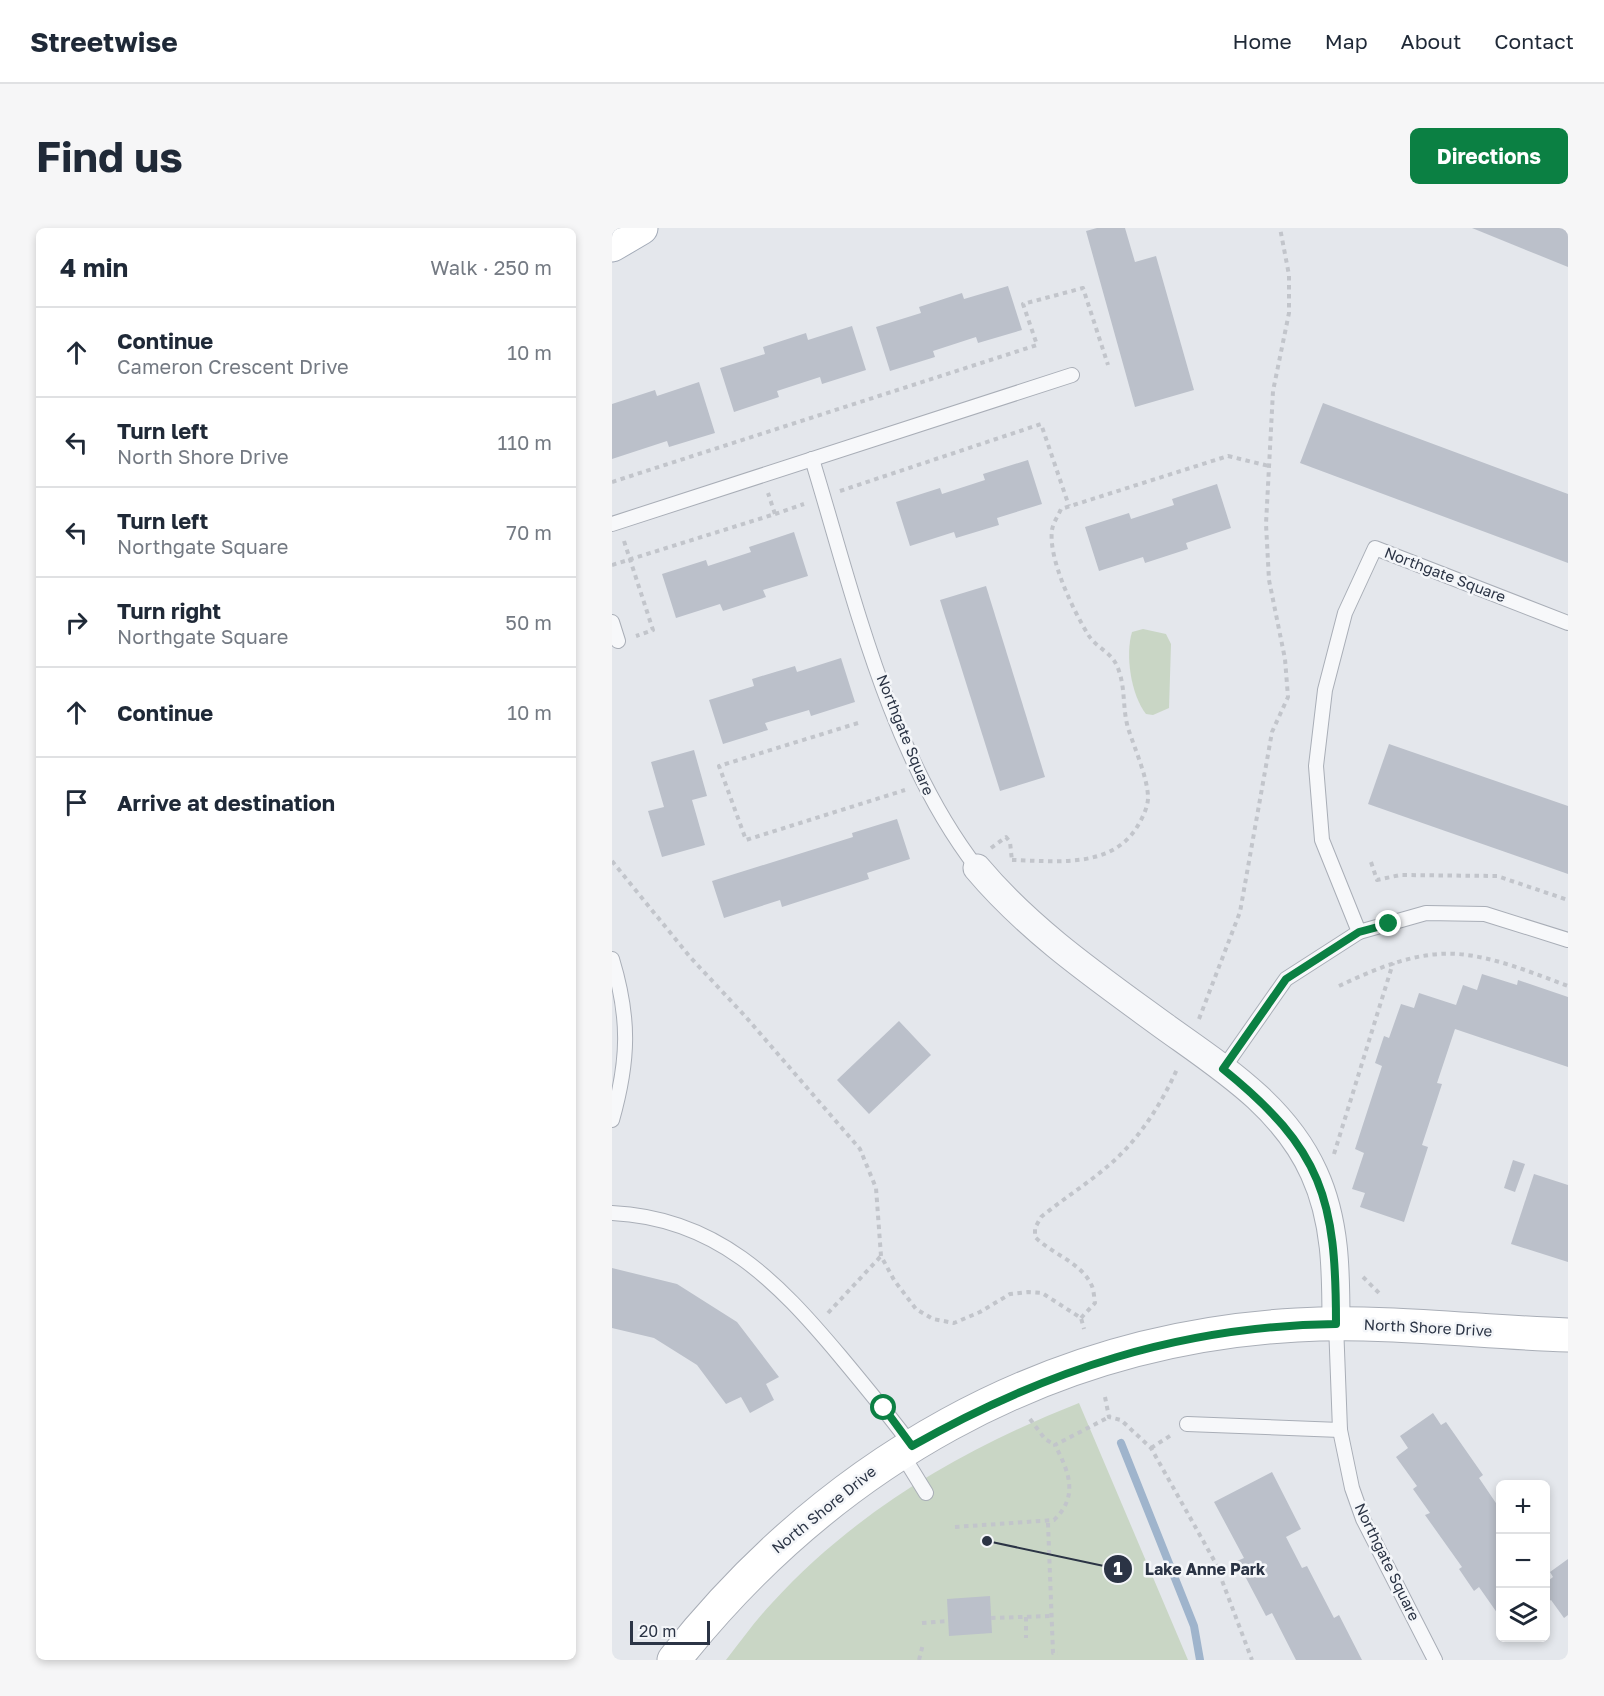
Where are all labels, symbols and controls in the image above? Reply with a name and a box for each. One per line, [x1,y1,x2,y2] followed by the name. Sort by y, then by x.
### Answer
[30,25,178,58] text: Streetwise
[1232,28,1292,54] text: Home
[1325,28,1368,54] text: Map
[1401,28,1461,54] text: About
[1494,28,1574,54] text: Contact
[1410,128,1568,184] button: Directions
[36,131,183,181] text: Find us
[60,252,128,283] text: 4 min
[430,255,552,279] text: Walk · 250 m
[117,327,213,354] text: Continue
[60,336,93,369] icon: ahead
[507,340,552,364] text: 10 m
[117,354,349,378] text: Cameron Crescent Drive
[117,417,208,444] text: Turn left
[60,426,93,459] icon: left
[498,430,552,454] text: 110 m
[117,444,289,468] text: North Shore Drive
[117,507,208,534] text: Turn left
[60,516,93,549] icon: left
[506,520,552,544] text: 70 m
[117,534,288,558] text: Northgate Square
[1382,543,1509,606] street label: Northgate Square
[117,597,221,624] text: Turn right
[60,606,93,639] icon: right
[505,610,552,634] text: 50 m
[117,624,288,648] text: Northgate Square
[874,672,938,798] street label: Northgate Square
[60,696,93,729] icon: ahead
[117,699,213,726] text: Continue
[507,700,552,724] text: 10 m
[60,786,93,819] icon: arrive
[117,789,335,816] text: Arrive at destination
[1375,910,1401,936] route end
[1363,1315,1493,1339] street label: North Shore Drive
[870,1394,896,1420] route start
[768,1462,879,1557] street label: North Shore Drive
[1496,1480,1550,1642] map controls
[1496,1480,1550,1534] button: +
[1352,1500,1424,1624] street label: Northgate Square
[1496,1534,1550,1588] button: −
[1103,1552,1278,1586] callout: Lake Anne Park
[1113,1557,1123,1579] text: 1
[1145,1559,1266,1579] text: Lake Anne Park
[1496,1588,1550,1642] button: layers
[630,1618,710,1646] scale bar
[639,1621,676,1641] text: 20 m

